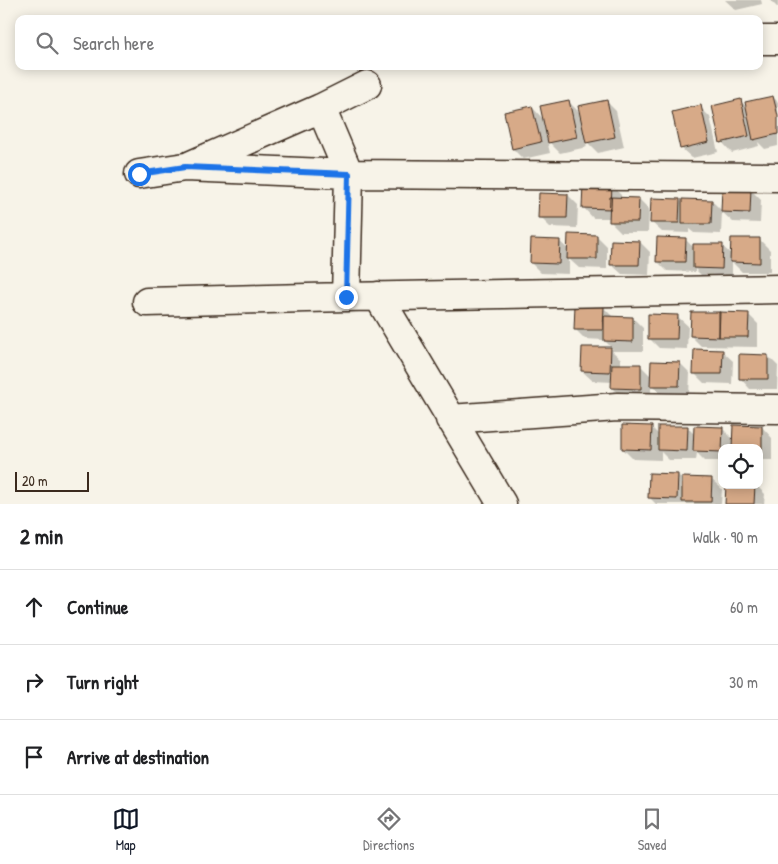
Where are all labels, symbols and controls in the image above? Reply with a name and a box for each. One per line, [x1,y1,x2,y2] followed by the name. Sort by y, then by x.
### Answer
[15,15,763,70] search box
[33,29,61,57] icon: search
[73,30,154,56] text: Search here
[128,163,151,186] route start
[335,286,358,309] route end
[718,444,763,489] map controls
[718,444,763,489] button: locate
[15,469,89,492] scale bar
[22,471,48,490] text: 20 m
[20,522,63,551] text: 2 min
[693,526,758,548] text: Walk · 90 m
[20,593,48,621] icon: ahead
[67,594,128,620] text: Continue
[730,596,758,618] text: 60 m
[20,668,48,696] icon: right
[67,669,138,695] text: Turn right
[729,671,758,693] text: 30 m
[20,743,48,771] icon: arrive
[67,744,209,770] text: Arrive at destination
[112,805,140,854] tab: Map
[363,805,414,854] tab: Directions
[638,805,666,854] tab: Saved

